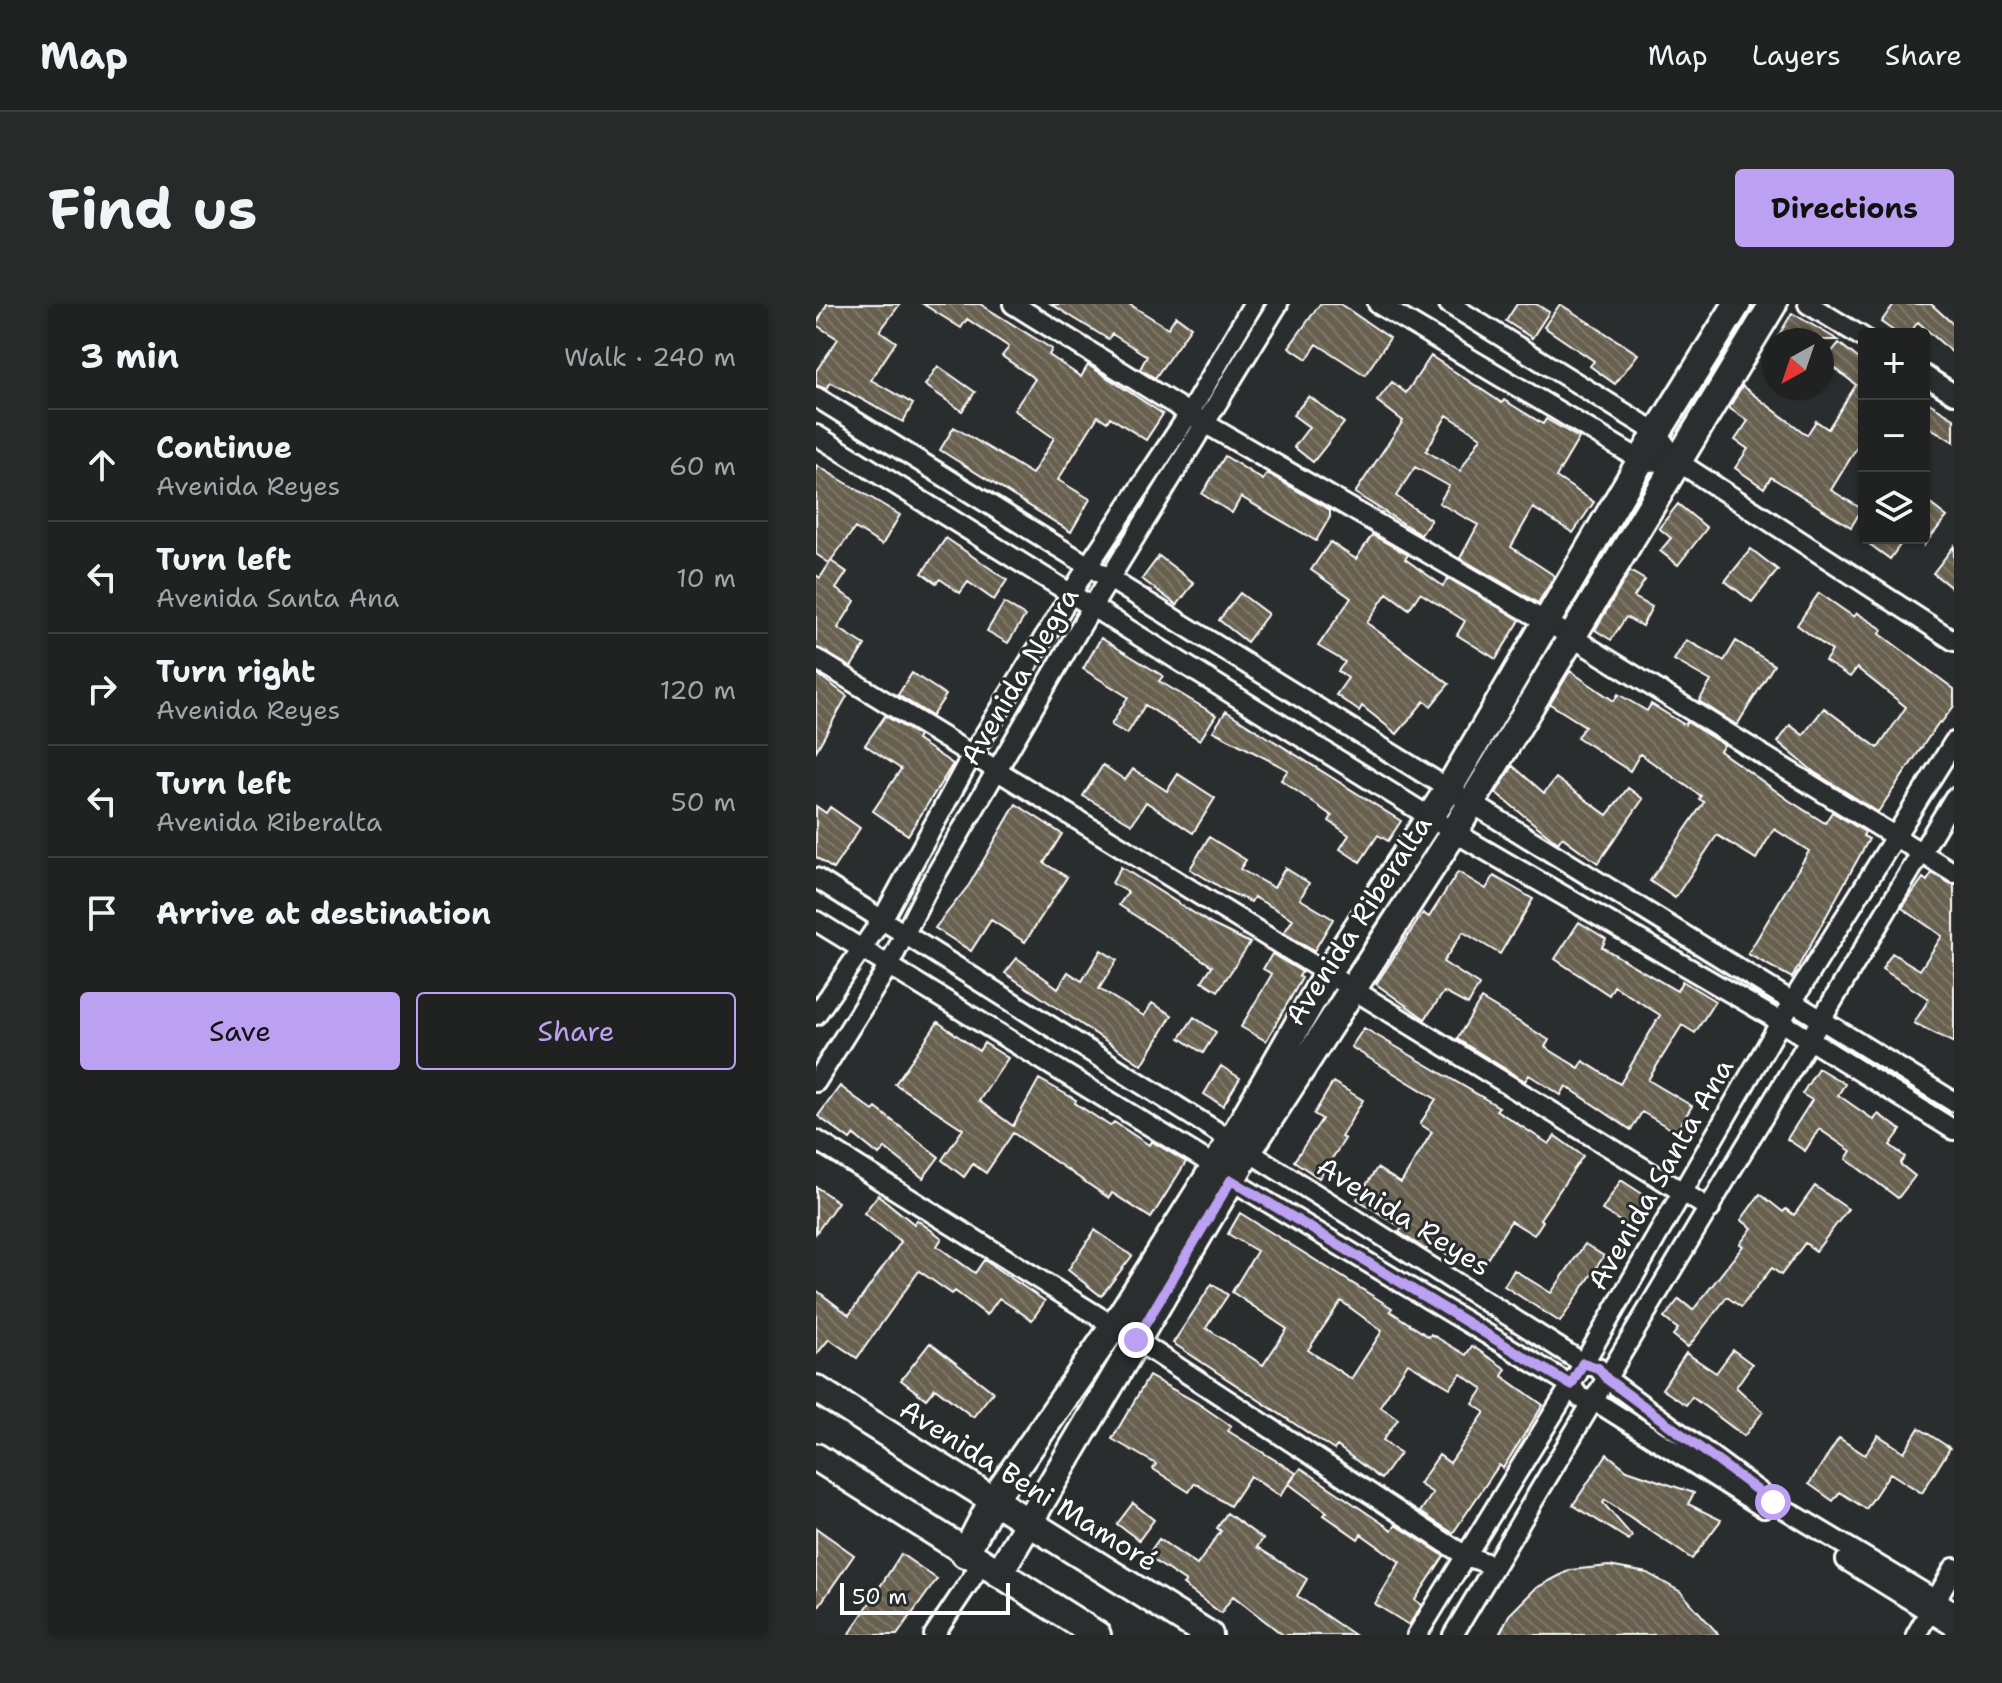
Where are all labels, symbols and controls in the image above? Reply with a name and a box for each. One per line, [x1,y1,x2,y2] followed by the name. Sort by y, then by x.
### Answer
[40,30,128,81] text: Map
[1648,36,1708,74] text: Map
[1752,36,1841,74] text: Layers
[1885,36,1962,74] text: Share
[1735,169,1954,247] button: Directions
[48,171,257,246] text: Find us
[1762,328,1834,400] north arrow
[1858,328,1930,544] map controls
[1858,328,1930,400] button: +
[80,333,179,379] text: 3 min
[564,339,736,374] text: Walk · 240 m
[1858,400,1930,472] button: −
[156,427,292,468] text: Continue
[80,443,124,487] icon: ahead
[669,448,736,483] text: 60 m
[156,468,340,503] text: Avenida Reyes
[1858,472,1930,544] button: layers
[156,539,291,580] text: Turn left
[80,555,124,599] icon: left
[676,560,736,595] text: 10 m
[156,580,399,615] text: Avenida Santa Ana
[951,580,1087,772] street label: Avenida Negra
[156,651,315,692] text: Turn right
[80,667,124,711] icon: right
[660,672,736,707] text: 120 m
[156,692,340,727] text: Avenida Reyes
[156,763,291,804] text: Turn left
[80,779,124,823] icon: left
[671,784,736,819] text: 50 m
[156,804,382,839] text: Avenida Riberalta
[1276,808,1440,1032] street label: Avenida Riberalta
[80,891,124,935] icon: arrive
[156,893,491,934] text: Arrive at destination
[80,992,400,1070] button: Save
[416,992,736,1070] button: Share
[1578,1051,1742,1297] street label: Avenida Santa Ana
[1310,1147,1498,1285] street label: Avenida Reyes
[1118,1322,1154,1358] route end
[893,1390,1165,1580] street label: Avenida Beni Mamoré
[1755,1484,1791,1520] route start
[840,1579,1010,1615] scale bar
[852,1582,907,1611] text: 50 m

